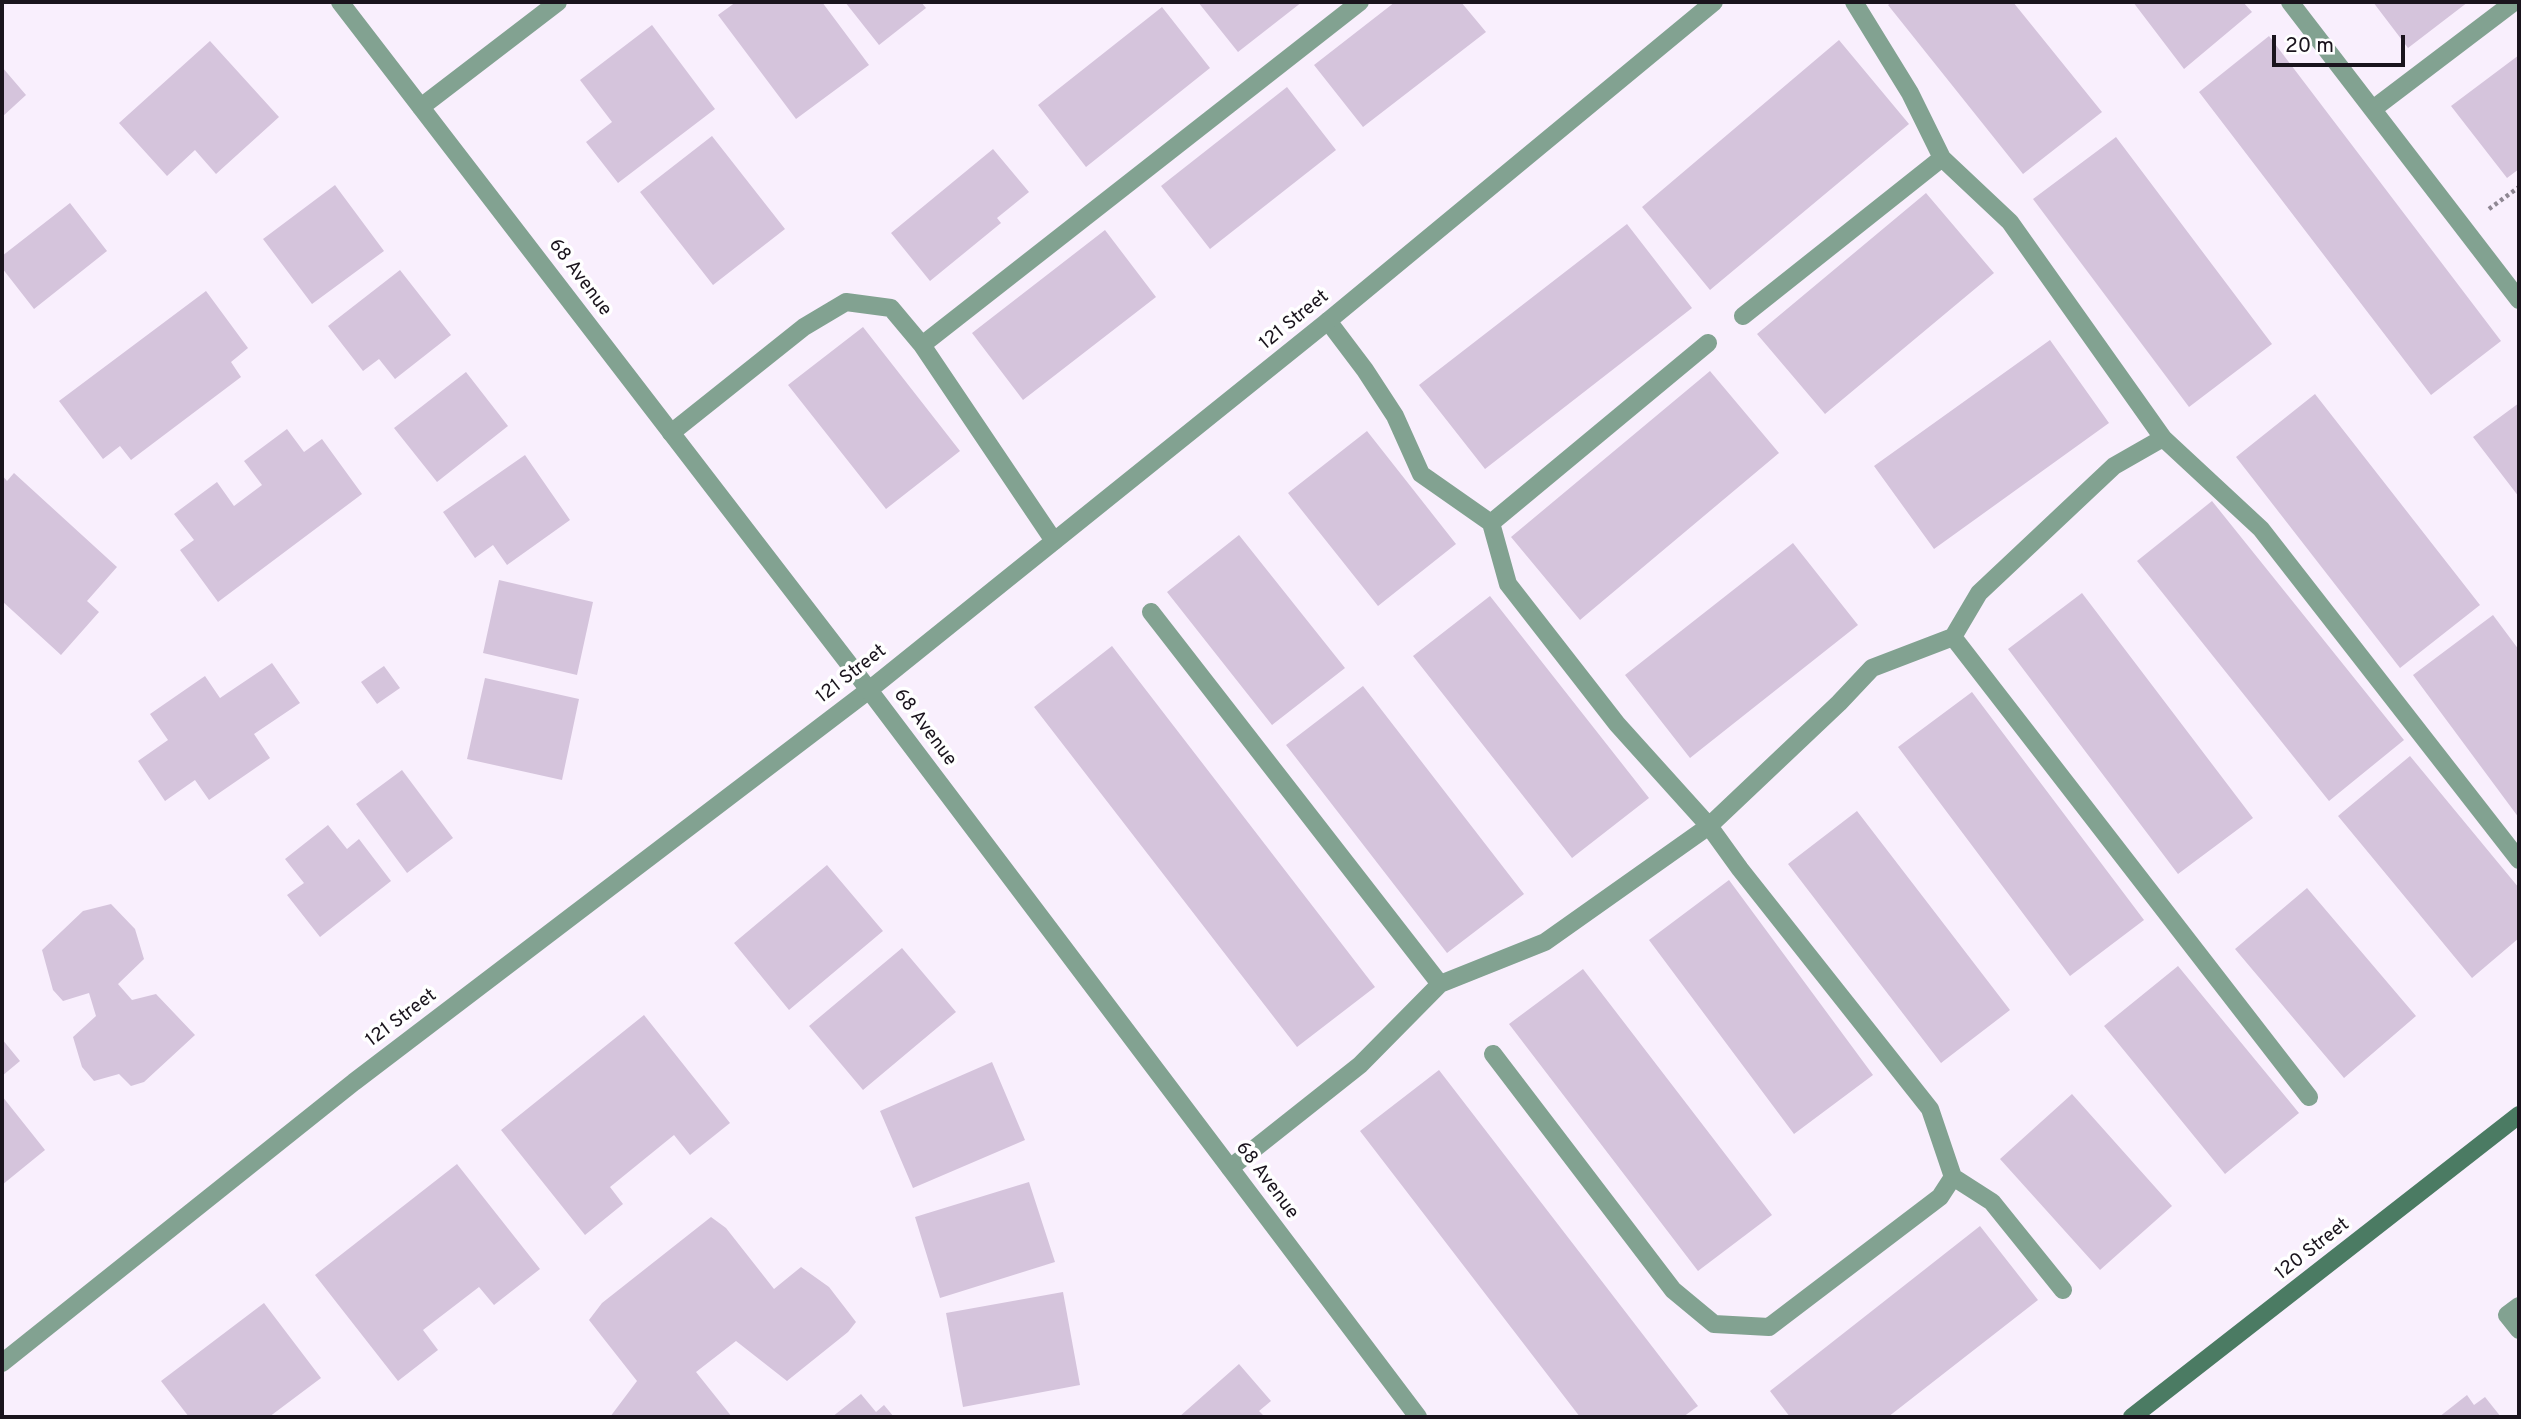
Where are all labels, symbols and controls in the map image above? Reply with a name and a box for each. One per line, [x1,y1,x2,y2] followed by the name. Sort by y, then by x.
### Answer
[2276,21,2409,65] scale bar
[2285,33,2334,60] text: 20 m
[543,235,615,321] street label: 68 Avenue
[1256,286,1334,356] street label: 121 Street
[812,641,892,709] street label: 121 Street
[888,685,960,771] street label: 68 Avenue
[362,985,442,1053] street label: 121 Street
[1230,1138,1302,1224] street label: 68 Avenue
[2271,1214,2355,1286] street label: 120 Street

